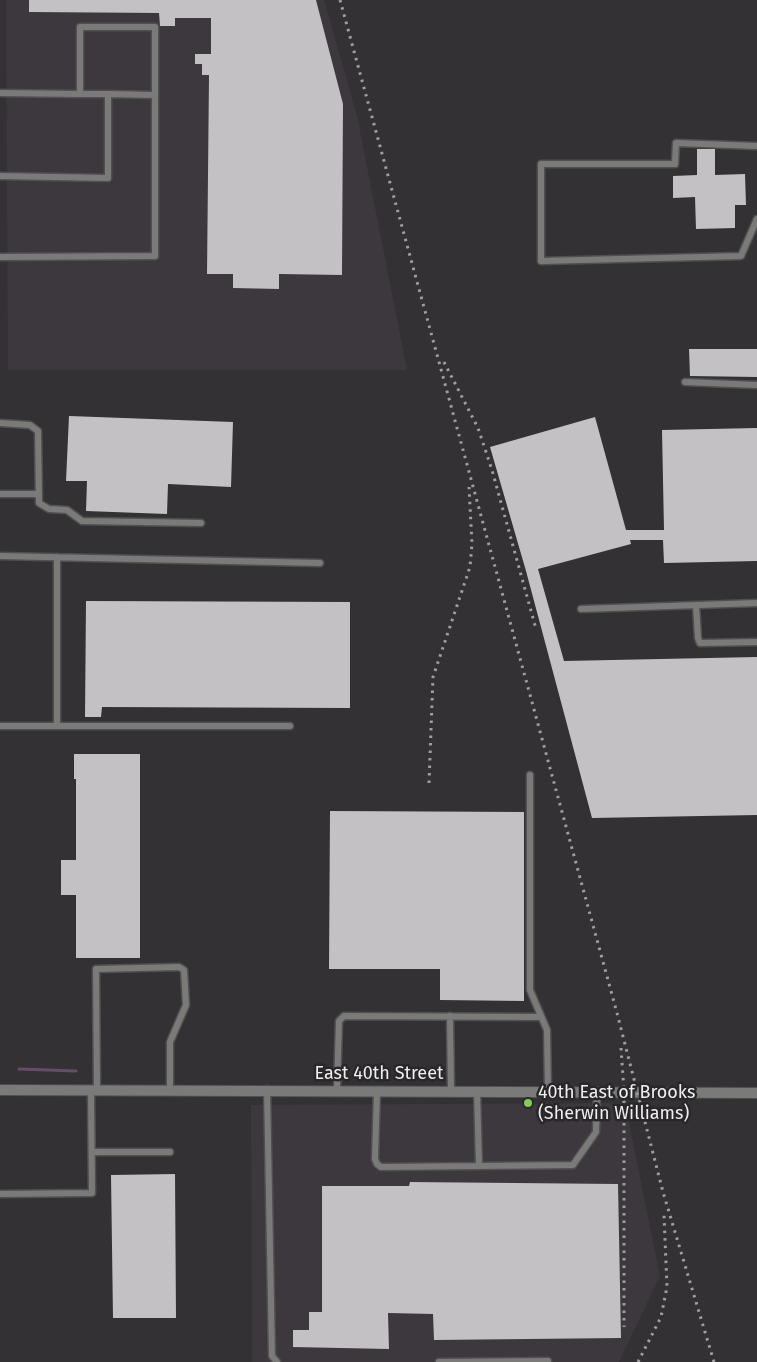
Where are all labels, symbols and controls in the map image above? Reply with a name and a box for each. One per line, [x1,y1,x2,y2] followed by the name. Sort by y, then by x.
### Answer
[315,1063,443,1085] street label: East 40th Street
[538,1082,695,1124] place label: 40th East of Brooks (Sherwin Williams)
[522,1097,534,1109] marker: 40th East of Brooks (Sherwin Williams)

